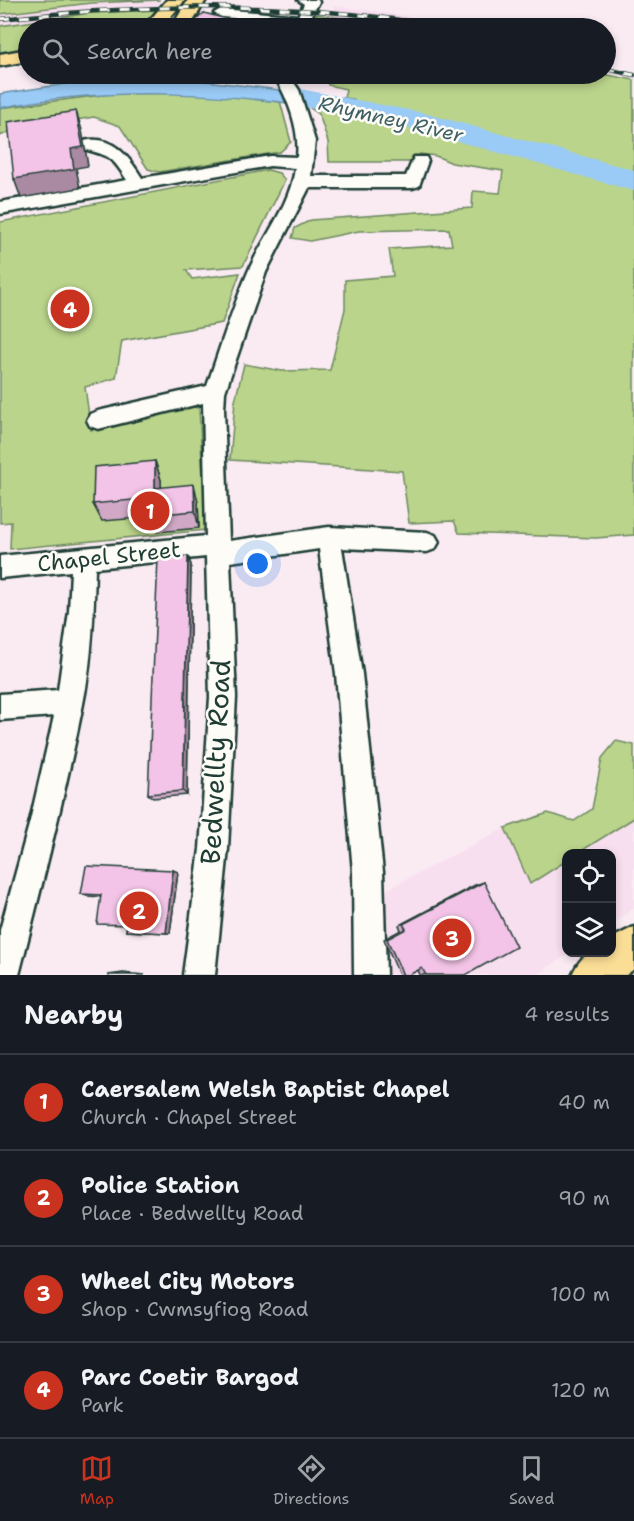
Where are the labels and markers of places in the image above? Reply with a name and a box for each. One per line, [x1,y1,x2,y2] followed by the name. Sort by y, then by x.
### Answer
[50,286,90,332] pin: 4
[130,488,170,534] pin: 1
[120,888,158,934] pin: 2
[432,916,472,960] pin: 3

